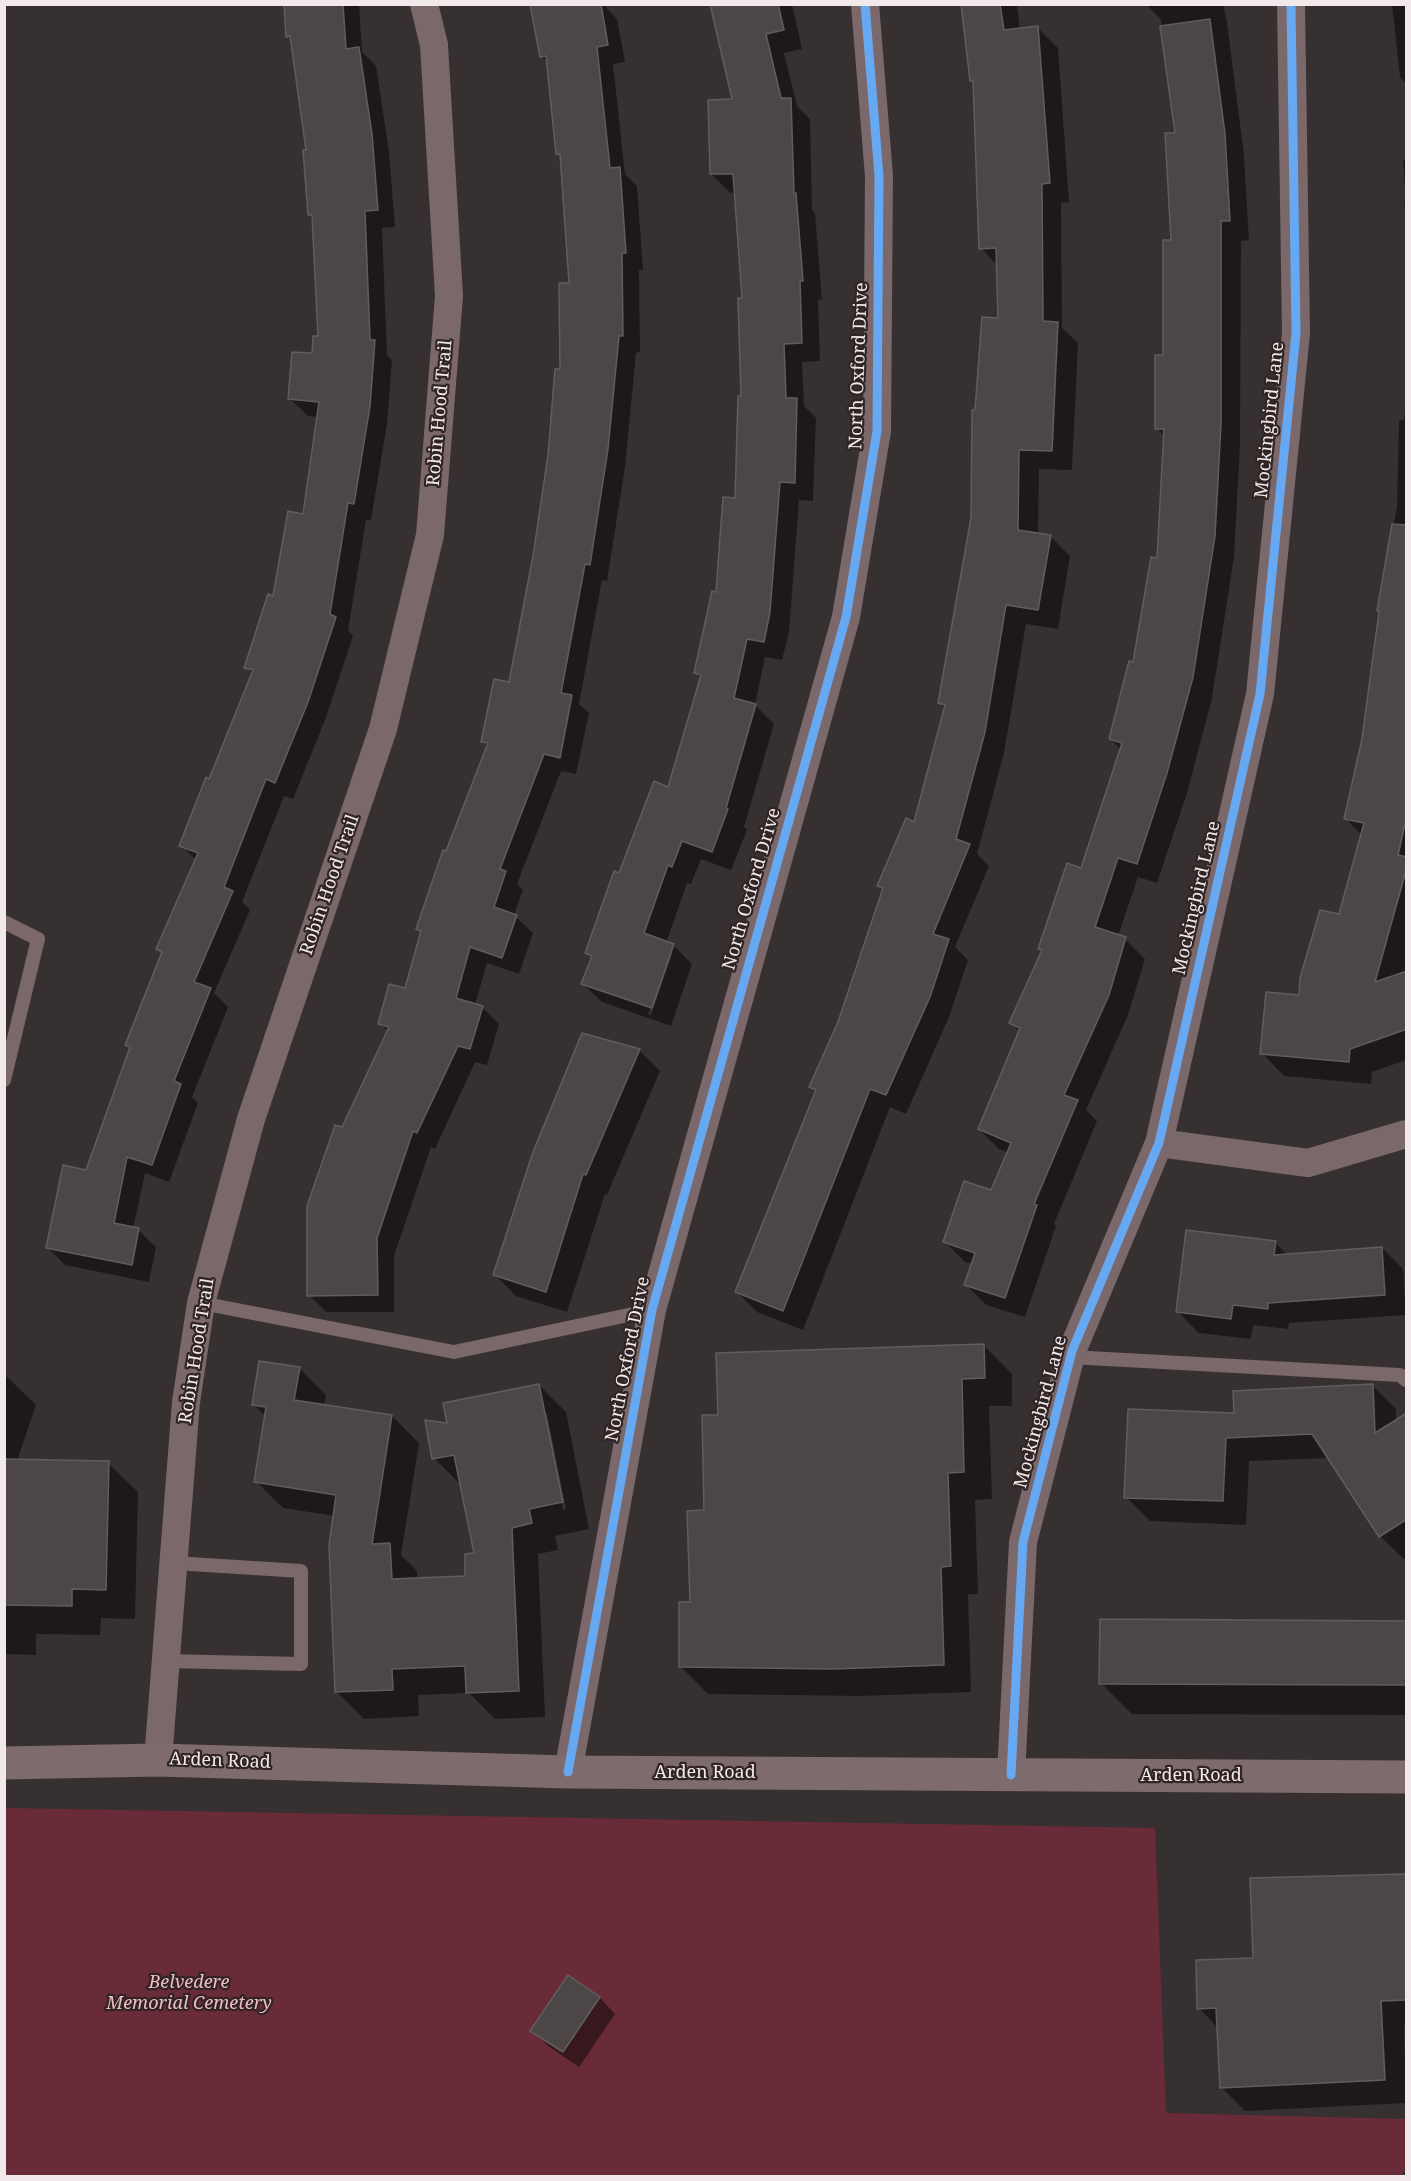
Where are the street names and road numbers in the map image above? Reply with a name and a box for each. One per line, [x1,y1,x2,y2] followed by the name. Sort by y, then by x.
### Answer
[845,282,873,450] street label: North Oxford Drive
[423,339,457,487] street label: Robin Hood Trail
[1251,341,1289,499] street label: Mockingbird Lane
[719,806,785,972] street label: North Oxford Drive
[296,812,364,958] street label: Robin Hood Trail
[1169,819,1225,977] street label: Mockingbird Lane
[601,1275,655,1443] street label: North Oxford Drive
[175,1277,219,1425] street label: Robin Hood Trail
[1010,1333,1072,1491] street label: Mockingbird Lane
[169,1748,271,1774] street label: Arden Road
[654,1762,756,1784] street label: Arden Road
[1140,1765,1242,1787] street label: Arden Road

